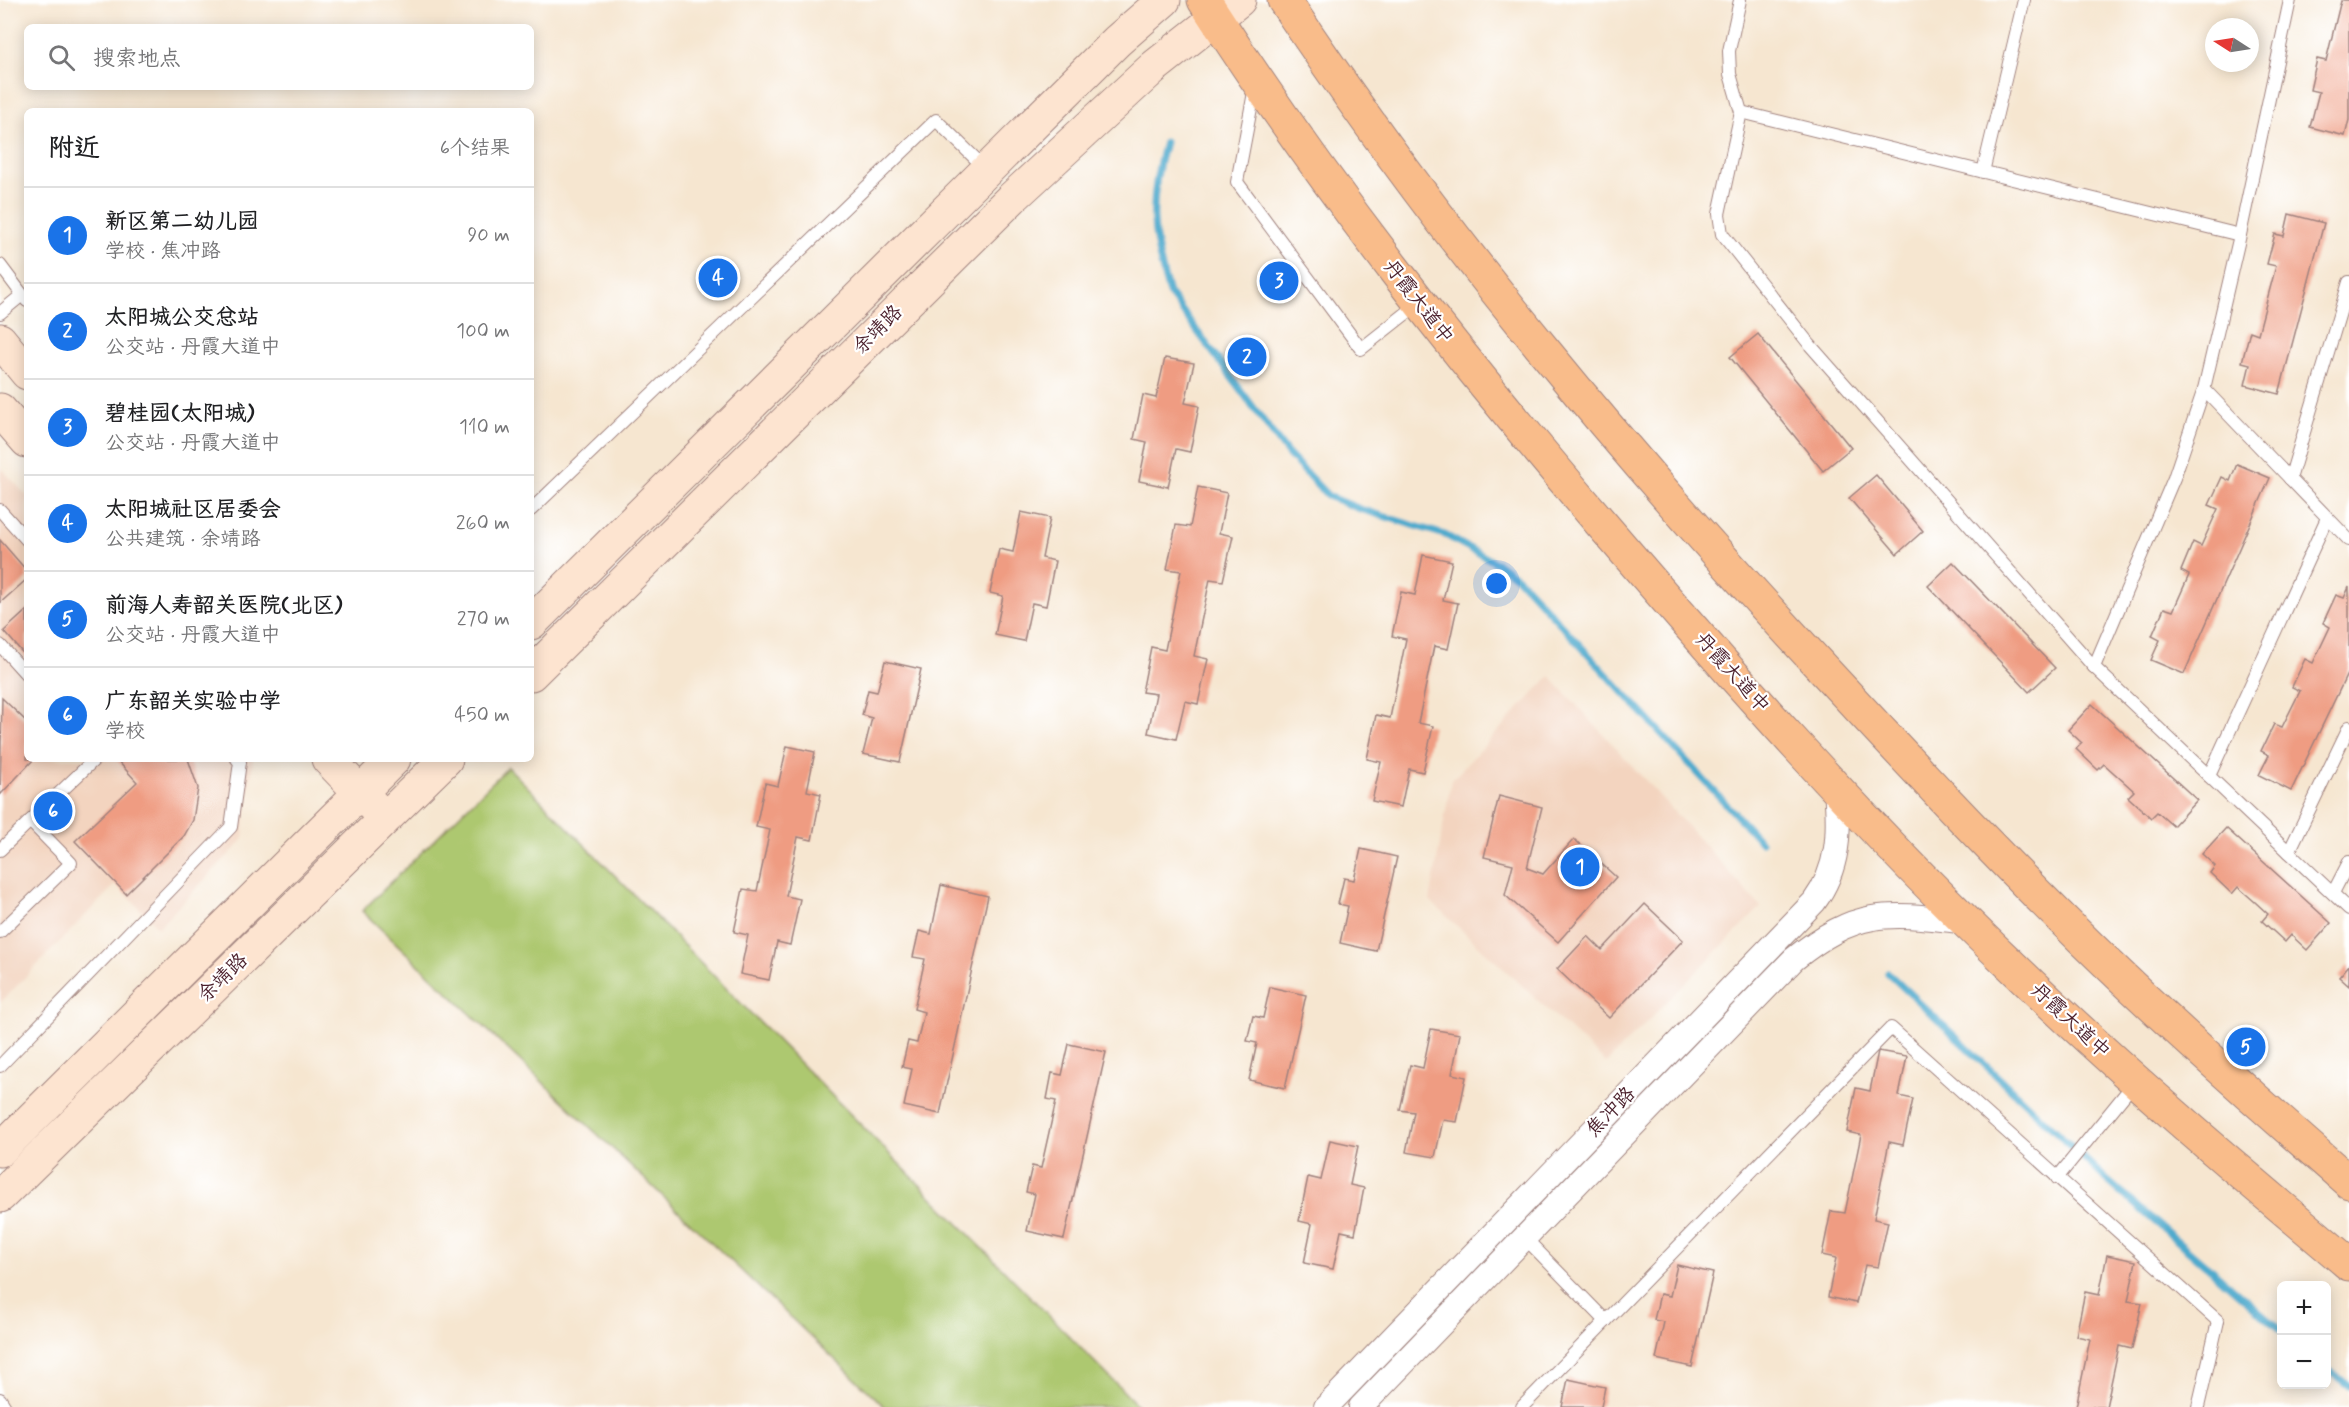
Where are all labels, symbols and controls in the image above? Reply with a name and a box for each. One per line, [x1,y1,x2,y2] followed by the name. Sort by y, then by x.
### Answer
[2205,18,2259,72] north arrow
[24,24,534,90] search box
[45,41,78,74] icon: search
[93,45,181,73] text: 搜索地点
[48,132,100,166] text: 附近
[440,135,510,162] text: 6个结果
[105,208,259,236] text: 新区第二幼儿园
[63,222,72,249] text: 1
[467,222,510,249] text: 90 m
[105,238,220,265] text: 学校 · 焦冲路
[1377,254,1459,350] street label: 丹霞大道中
[698,256,738,300] pin: 4
[1260,258,1298,304] pin: 3
[847,299,909,361] street label: 余靖路
[105,304,259,332] text: 太阳城公交总站
[63,318,72,345] text: 2
[456,318,510,345] text: 100 m
[105,334,280,361] text: 公交站 · 丹霞大道中
[1228,334,1266,380] pin: 2
[105,400,254,428] text: 碧桂园(太阳城)
[63,414,72,441] text: 3
[459,414,510,441] text: 110 m
[105,430,280,457] text: 公交站 · 丹霞大道中
[105,496,281,524] text: 太阳城社区居委会
[62,510,73,537] text: 4
[456,510,510,537] text: 260 m
[105,526,260,553] text: 公共建筑 · 余靖路
[1482,569,1511,598] your location
[105,592,342,620] text: 前海人寿韶关医院(北区)
[62,606,74,633] text: 5
[457,606,510,633] text: 270 m
[105,622,280,649] text: 公交站 · 丹霞大道中
[1689,627,1775,719] street label: 丹霞大道中
[105,688,281,716] text: 广东韶关实验中学
[62,702,73,729] text: 6
[454,702,510,729] text: 450 m
[105,718,145,745] text: 学校
[34,788,72,834] pin: 6
[1560,844,1600,890] pin: 1
[192,947,255,1009] street label: 余靖路
[2024,977,2116,1065] street label: 丹霞大道中
[2226,1024,2266,1070] pin: 5
[1580,1080,1642,1143] street label: 焦冲路
[2277,1281,2331,1389] map controls
[2277,1281,2331,1335] button: +
[2277,1335,2331,1389] button: −

